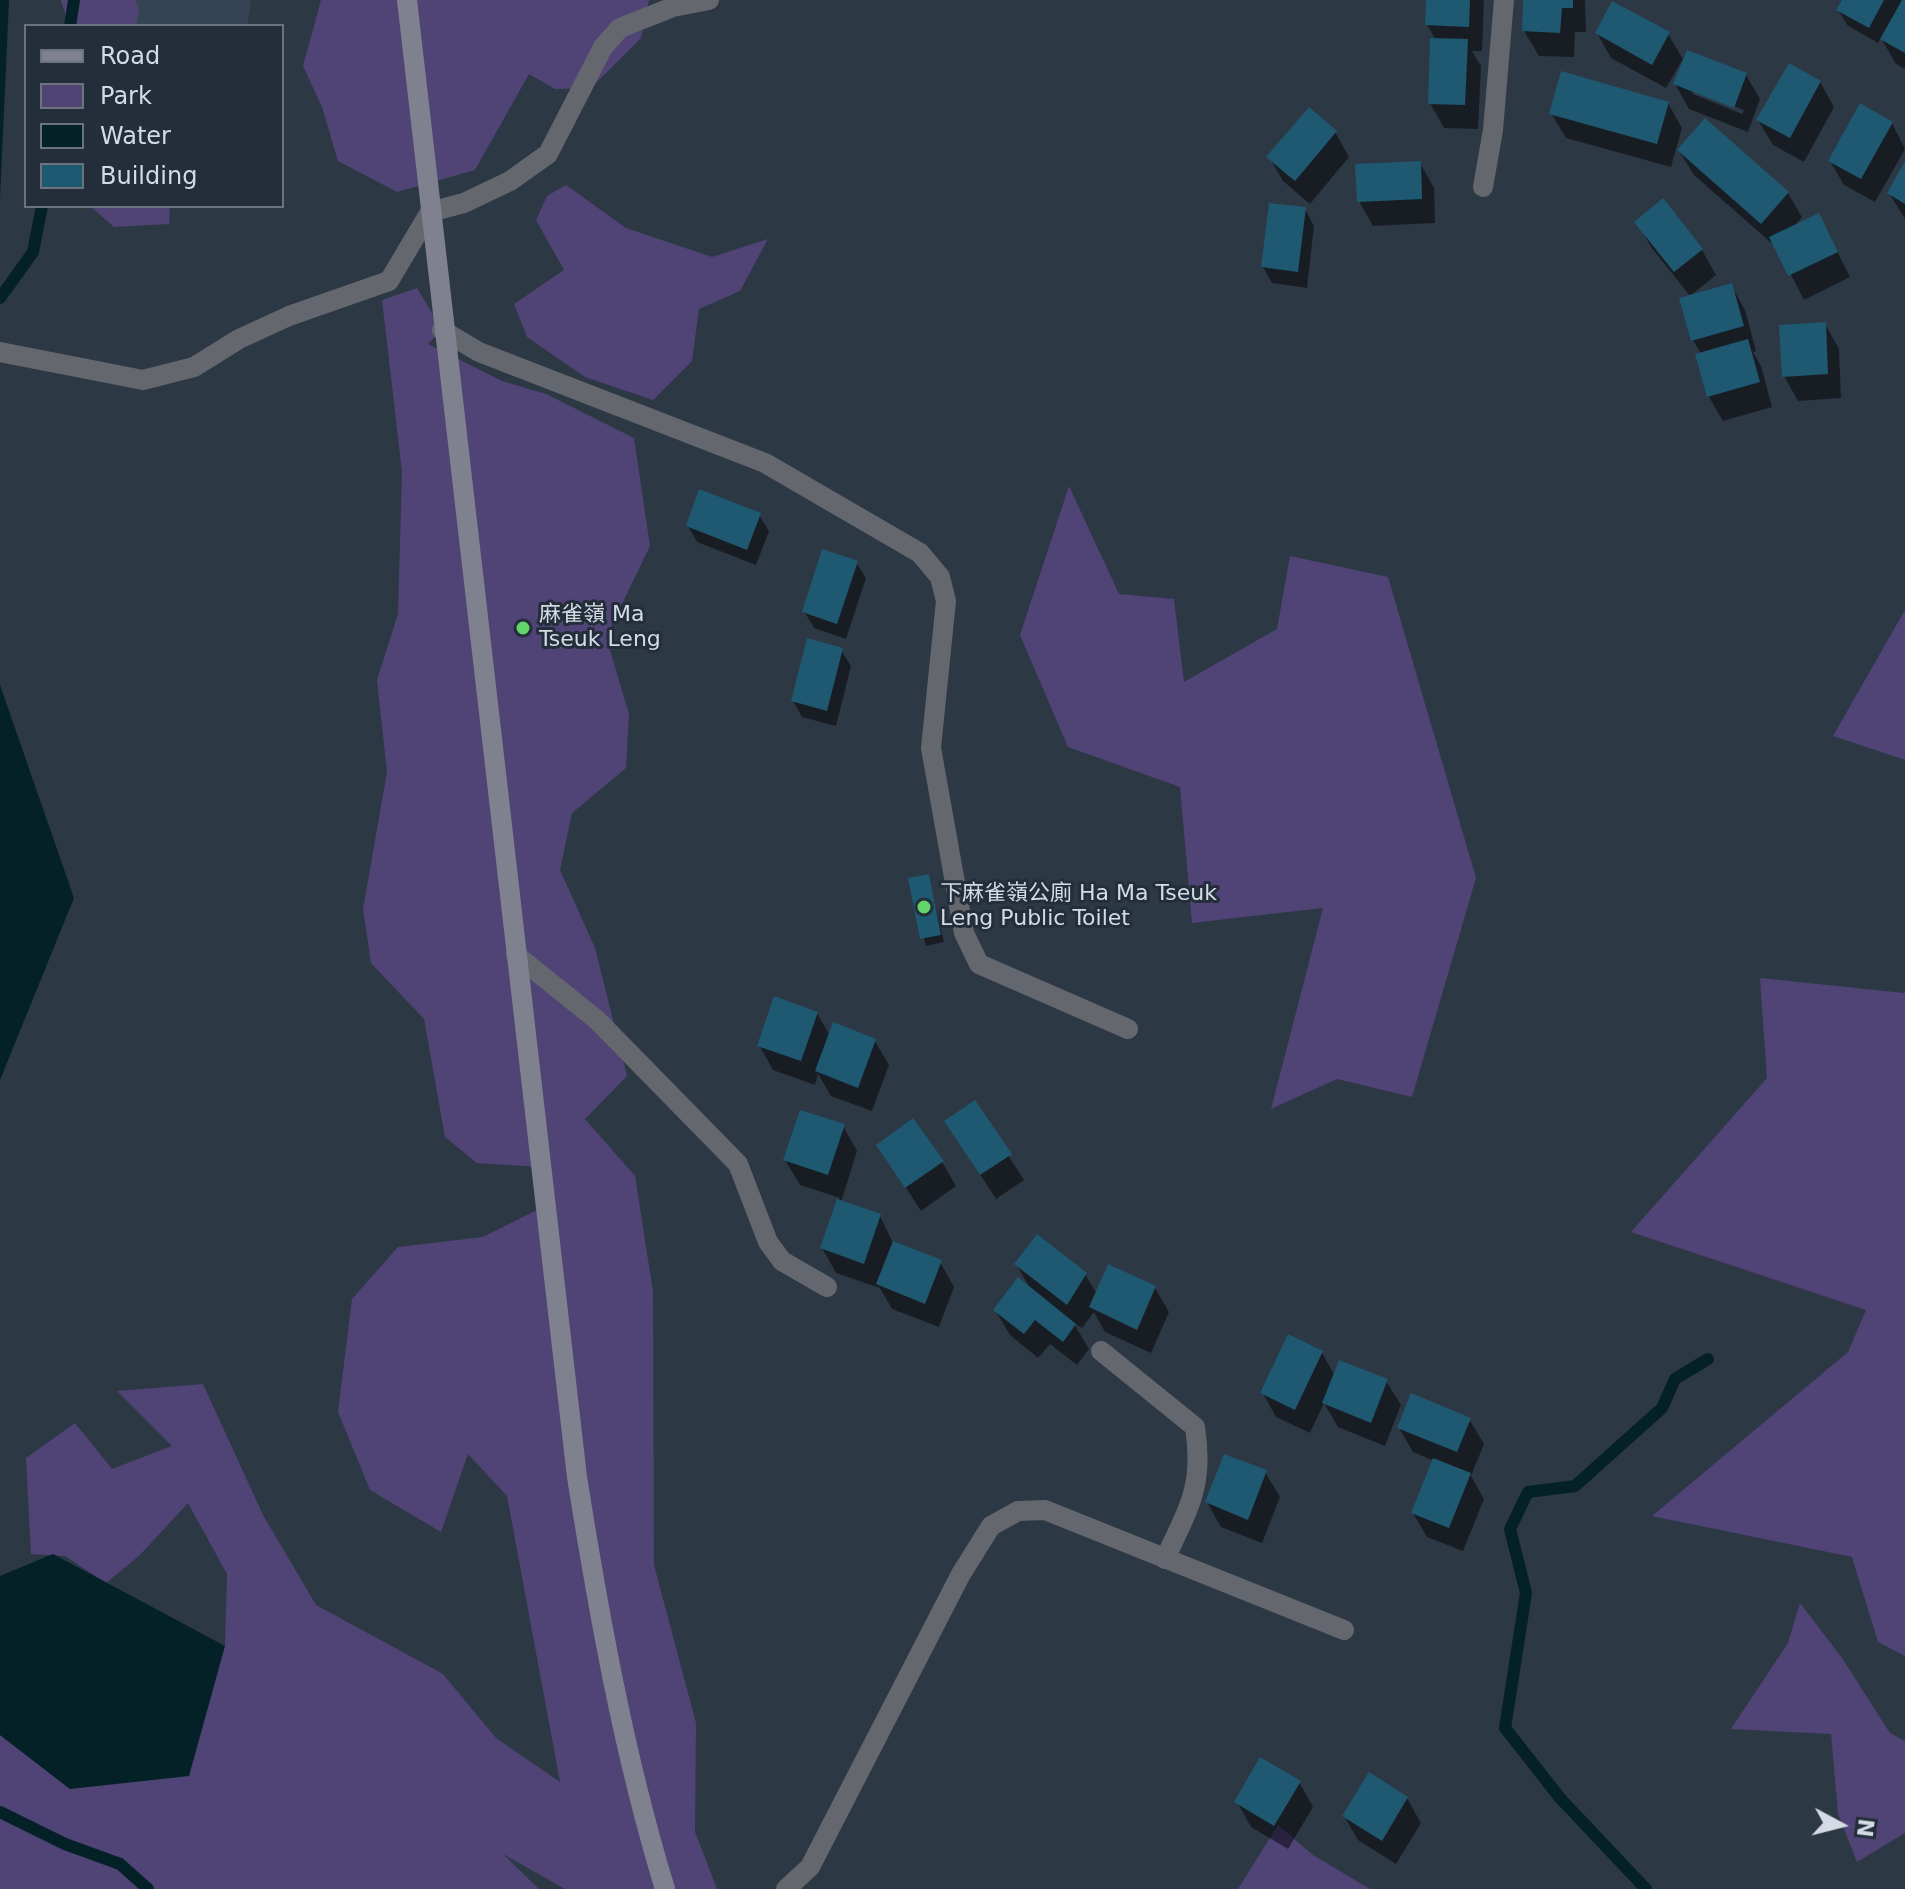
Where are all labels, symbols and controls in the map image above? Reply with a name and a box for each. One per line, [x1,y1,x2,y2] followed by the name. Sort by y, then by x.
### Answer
[24,24,284,208] legend
[100,42,160,70] text: Road
[100,82,152,110] text: Park
[100,122,171,150] text: Water
[100,162,197,190] text: Building
[539,602,661,654] place label: 麻雀嶺 Ma Tseuk Leng
[514,619,532,637] marker: 麻雀嶺 Ma Tseuk Leng
[940,881,1217,932] place label: 下麻雀嶺公廁 Ha Ma Tseuk Leng Public Toilet
[915,898,933,916] marker: 下麻雀嶺公廁 Ha Ma Tseuk Leng Public Toilet
[1801,1785,1881,1865] north arrow
[1852,1817,1879,1839] text: N

